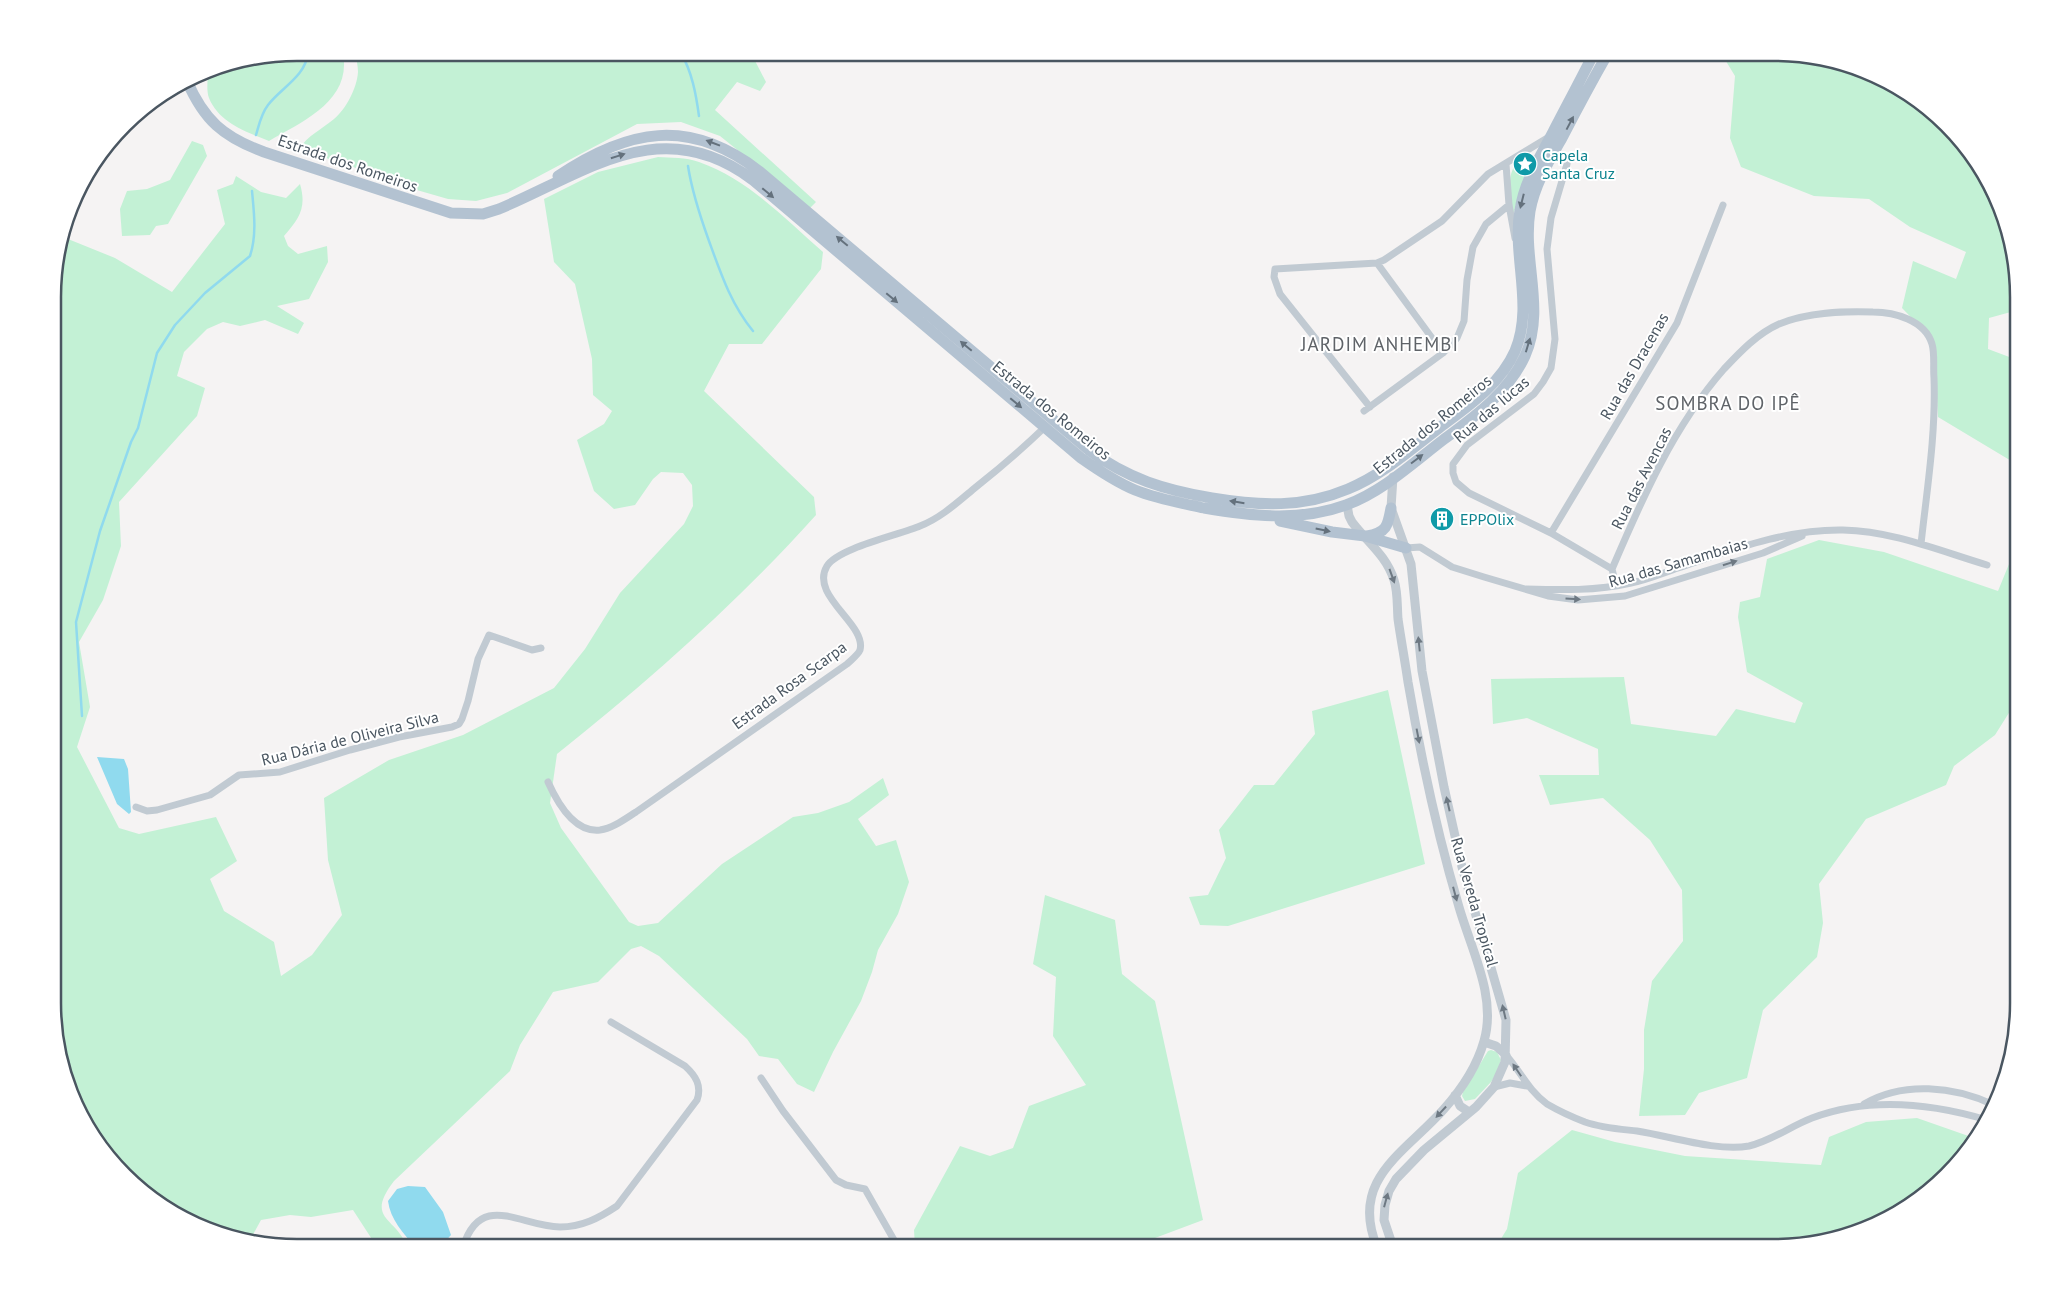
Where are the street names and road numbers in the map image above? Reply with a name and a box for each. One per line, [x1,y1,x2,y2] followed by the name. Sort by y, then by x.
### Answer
[275,130,421,196] street label: Estrada dos Romeiros
[1595,309,1673,423] street label: Rua das Dracenas
[989,356,1115,464] street label: Estrada dos Romeiros
[1369,370,1495,478] street label: Estrada dos Romeiros
[1449,371,1533,447] street label: Rua das Iúcas
[1607,423,1676,533] street label: Rua das Avencas
[1606,533,1750,591] street label: Rua das Samambaias
[728,637,850,733] street label: Estrada Rosa Scarpa
[259,706,441,770] street label: Rua Dária de Oliveira Silva
[1447,835,1503,969] street label: Rua Vereda Tropical

